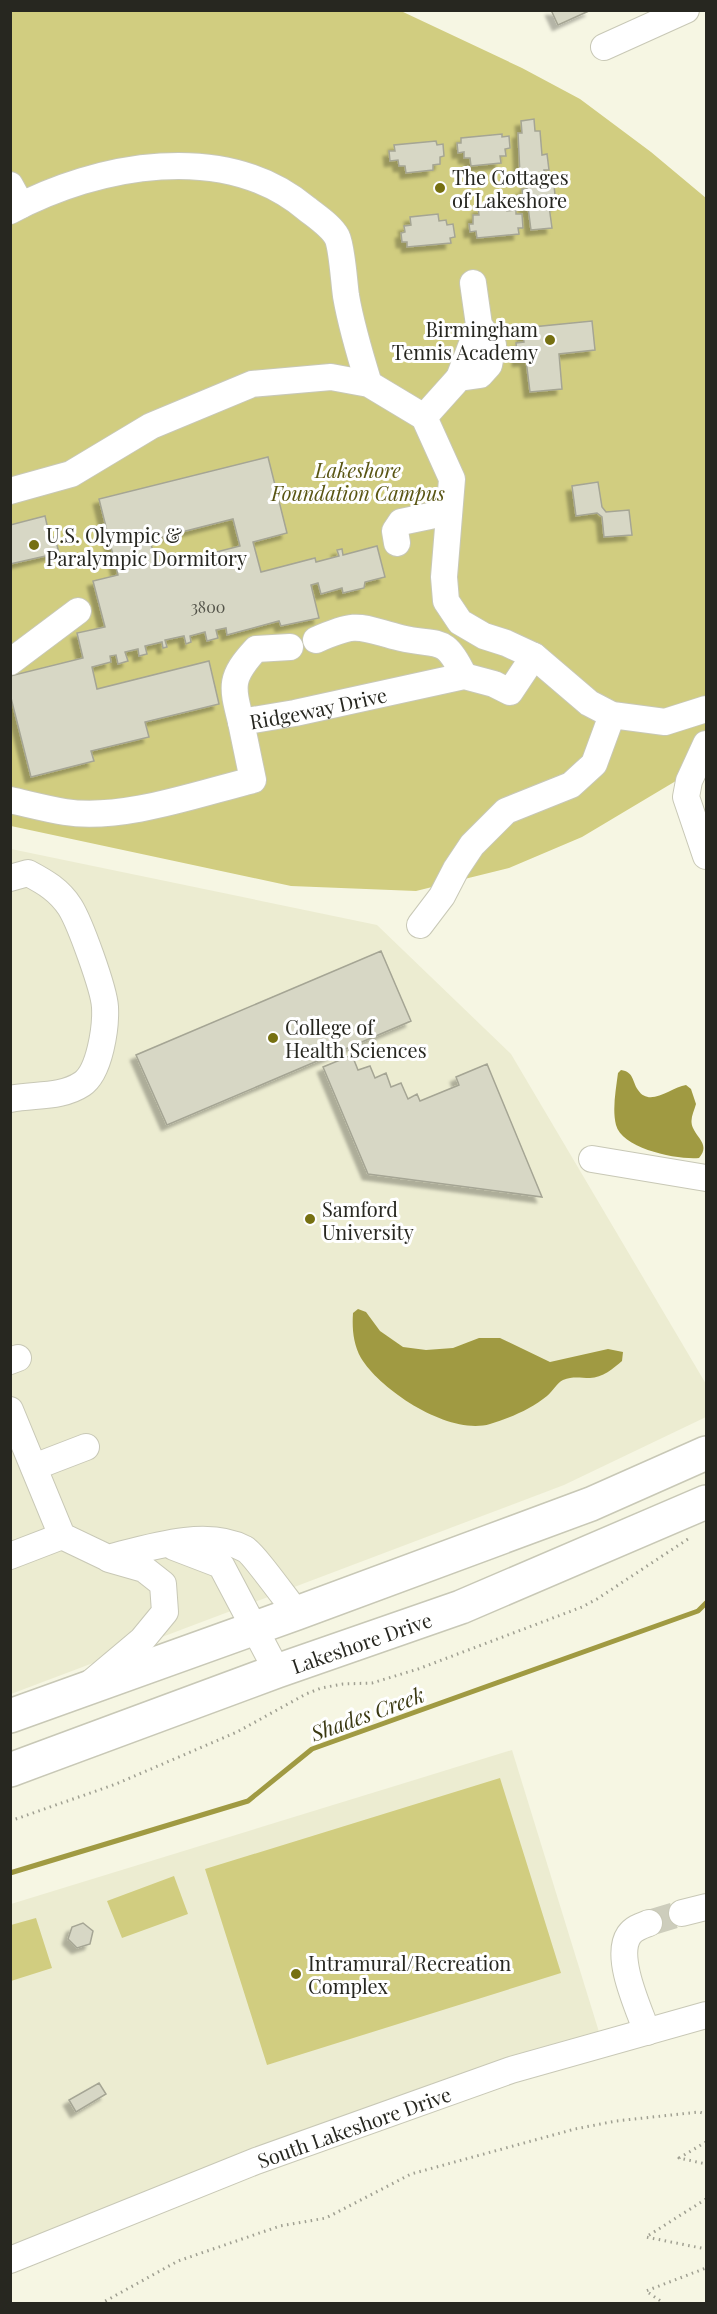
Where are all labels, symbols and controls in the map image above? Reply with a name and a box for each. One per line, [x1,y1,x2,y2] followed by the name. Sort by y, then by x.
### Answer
[452,163,569,213] place label: The Cottages of Lakeshore
[433,181,447,195] marker: The Cottages of Lakeshore
[392,315,538,365] place label: Birmingham Tennis Academy
[543,333,557,347] marker: Birmingham Tennis Academy
[270,456,445,506] park label: Lakeshore Foundation Campus
[46,521,247,571] place label: U.S. Olympic & Paralympic Dormitory
[27,538,41,552] marker: U.S. Olympic & Paralympic Dormitory
[191,596,225,617] house number: 3800
[247,680,389,734] street label: Ridgeway Drive
[285,1013,427,1063] place label: College of Health Sciences
[266,1031,280,1045] marker: College of Health Sciences
[322,1195,414,1245] place label: Samford University
[303,1212,317,1226] marker: Samford University
[288,1605,435,1679] street label: Lakeshore Drive
[305,1679,428,1747] water label: Shades Creek
[308,1949,511,1999] place label: Intramural/Recreation Complex
[289,1967,303,1981] marker: Intramural/Recreation Complex
[253,2079,454,2173] street label: South Lakeshore Drive

